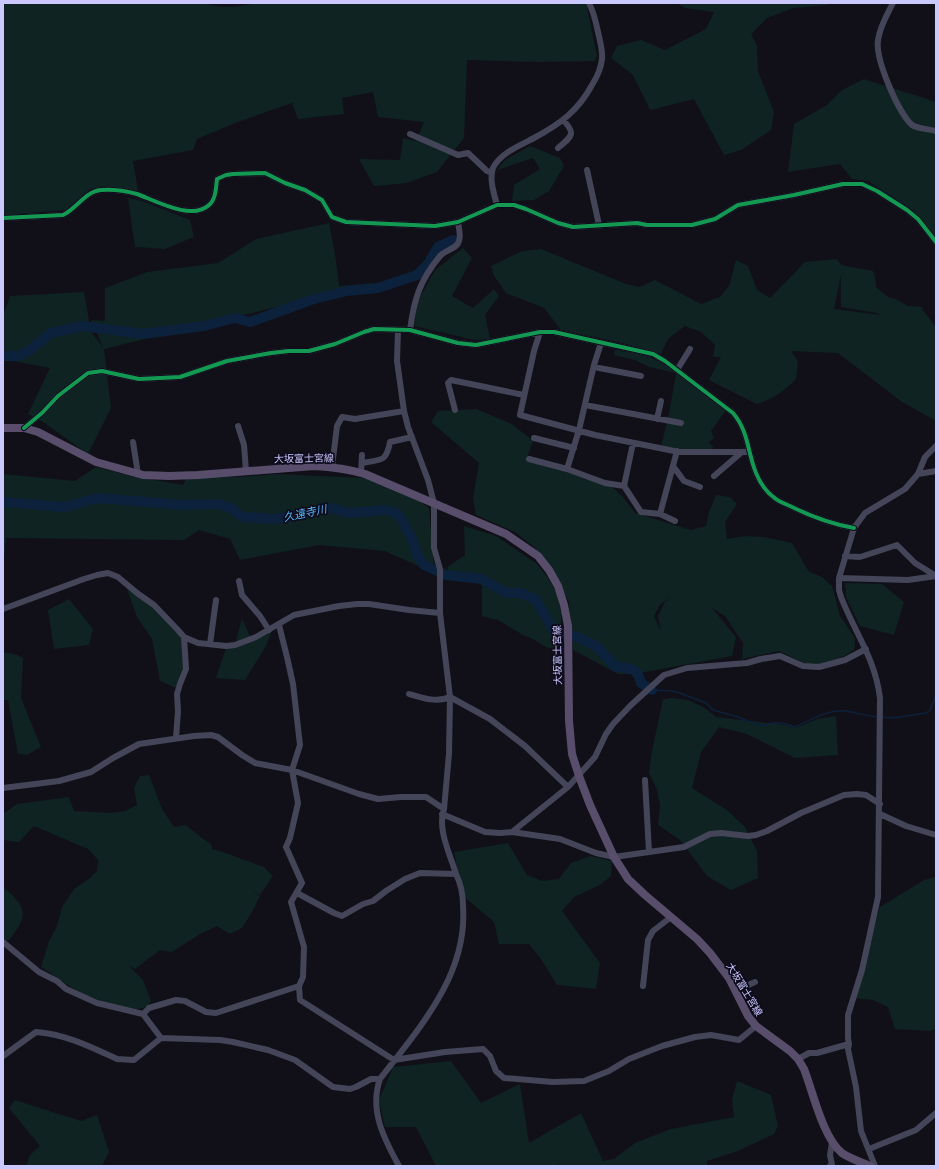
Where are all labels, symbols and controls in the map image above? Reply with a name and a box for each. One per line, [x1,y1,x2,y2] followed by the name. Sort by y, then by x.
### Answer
[274,451,334,466] street label: 大坂富士宮線
[282,501,329,524] water label: 久遠寺川
[550,625,565,685] street label: 大坂富士宮線
[724,960,766,1018] street label: 大坂富士宮線

